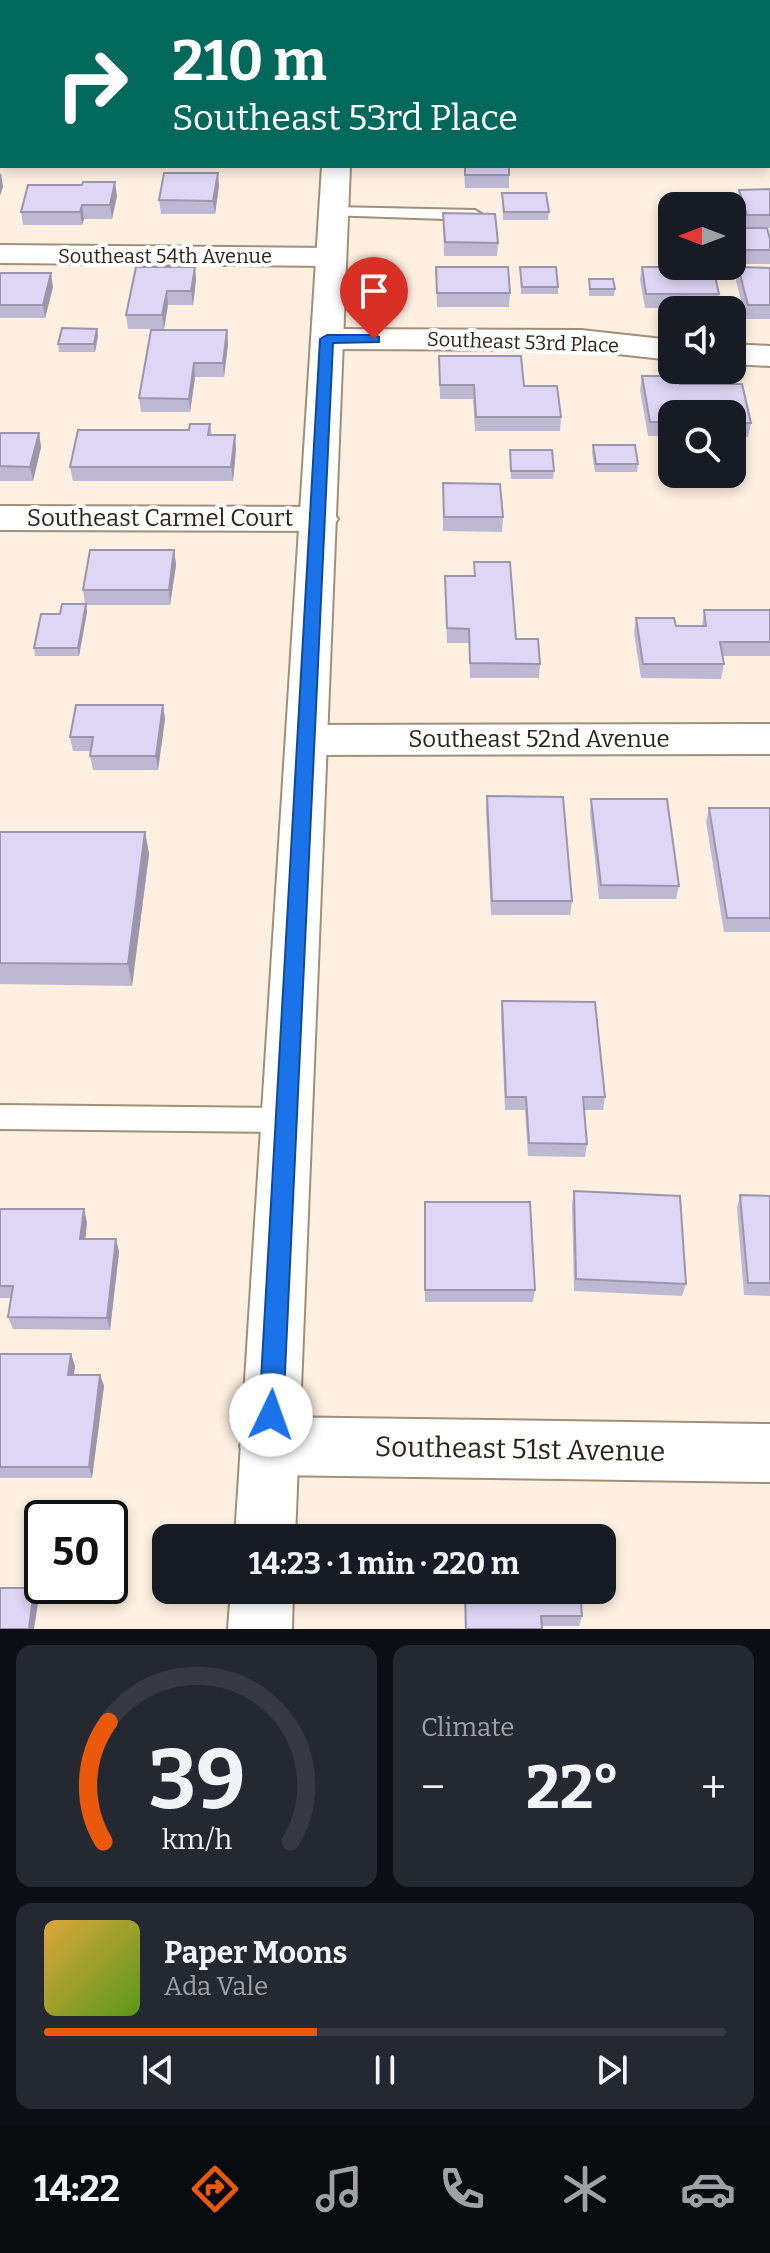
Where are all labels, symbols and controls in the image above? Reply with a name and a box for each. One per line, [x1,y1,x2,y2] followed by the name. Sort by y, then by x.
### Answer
[172,28,327,95] text: 210 m
[40,32,144,136] icon: right
[172,96,518,140] text: Southeast 53rd Place
[658,192,746,280] north arrow
[658,192,746,488] map controls
[58,244,272,268] street label: Southeast 54th Avenue
[340,257,408,339] pin
[352,269,396,313] icon: arrive
[658,296,746,384] button: sound
[427,327,619,357] street label: Southeast 53rd Place
[658,400,746,488] button: search
[27,504,293,532] street label: Southeast Carmel Court
[408,725,670,753] street label: Southeast 52nd Avenue
[229,1373,313,1457] position arrow
[374,1430,666,1468] street label: Southeast 51st Avenue
[24,1500,128,1604] speed limit sign: 50
[249,1546,519,1582] text: 14:23 · 1 min · 220 m
[421,1712,515,1743] text: Climate
[148,1730,245,1830] text: 39
[526,1752,620,1824] text: 22°
[421,1761,445,1814] text: −
[701,1761,726,1814] text: +
[161,1822,232,1857] text: km/h
[164,1935,347,1971] text: Paper Moons
[164,1971,268,2002] text: Ada Vale
[136,2048,180,2092] icon: previous
[363,2048,407,2092] icon: pause
[590,2048,634,2092] icon: next
[187,2161,243,2217] icon: directions
[311,2161,367,2217] icon: music
[434,2161,490,2217] icon: phone
[557,2161,613,2217] icon: climate
[680,2161,736,2217] icon: car
[34,2167,120,2211] text: 14:22

